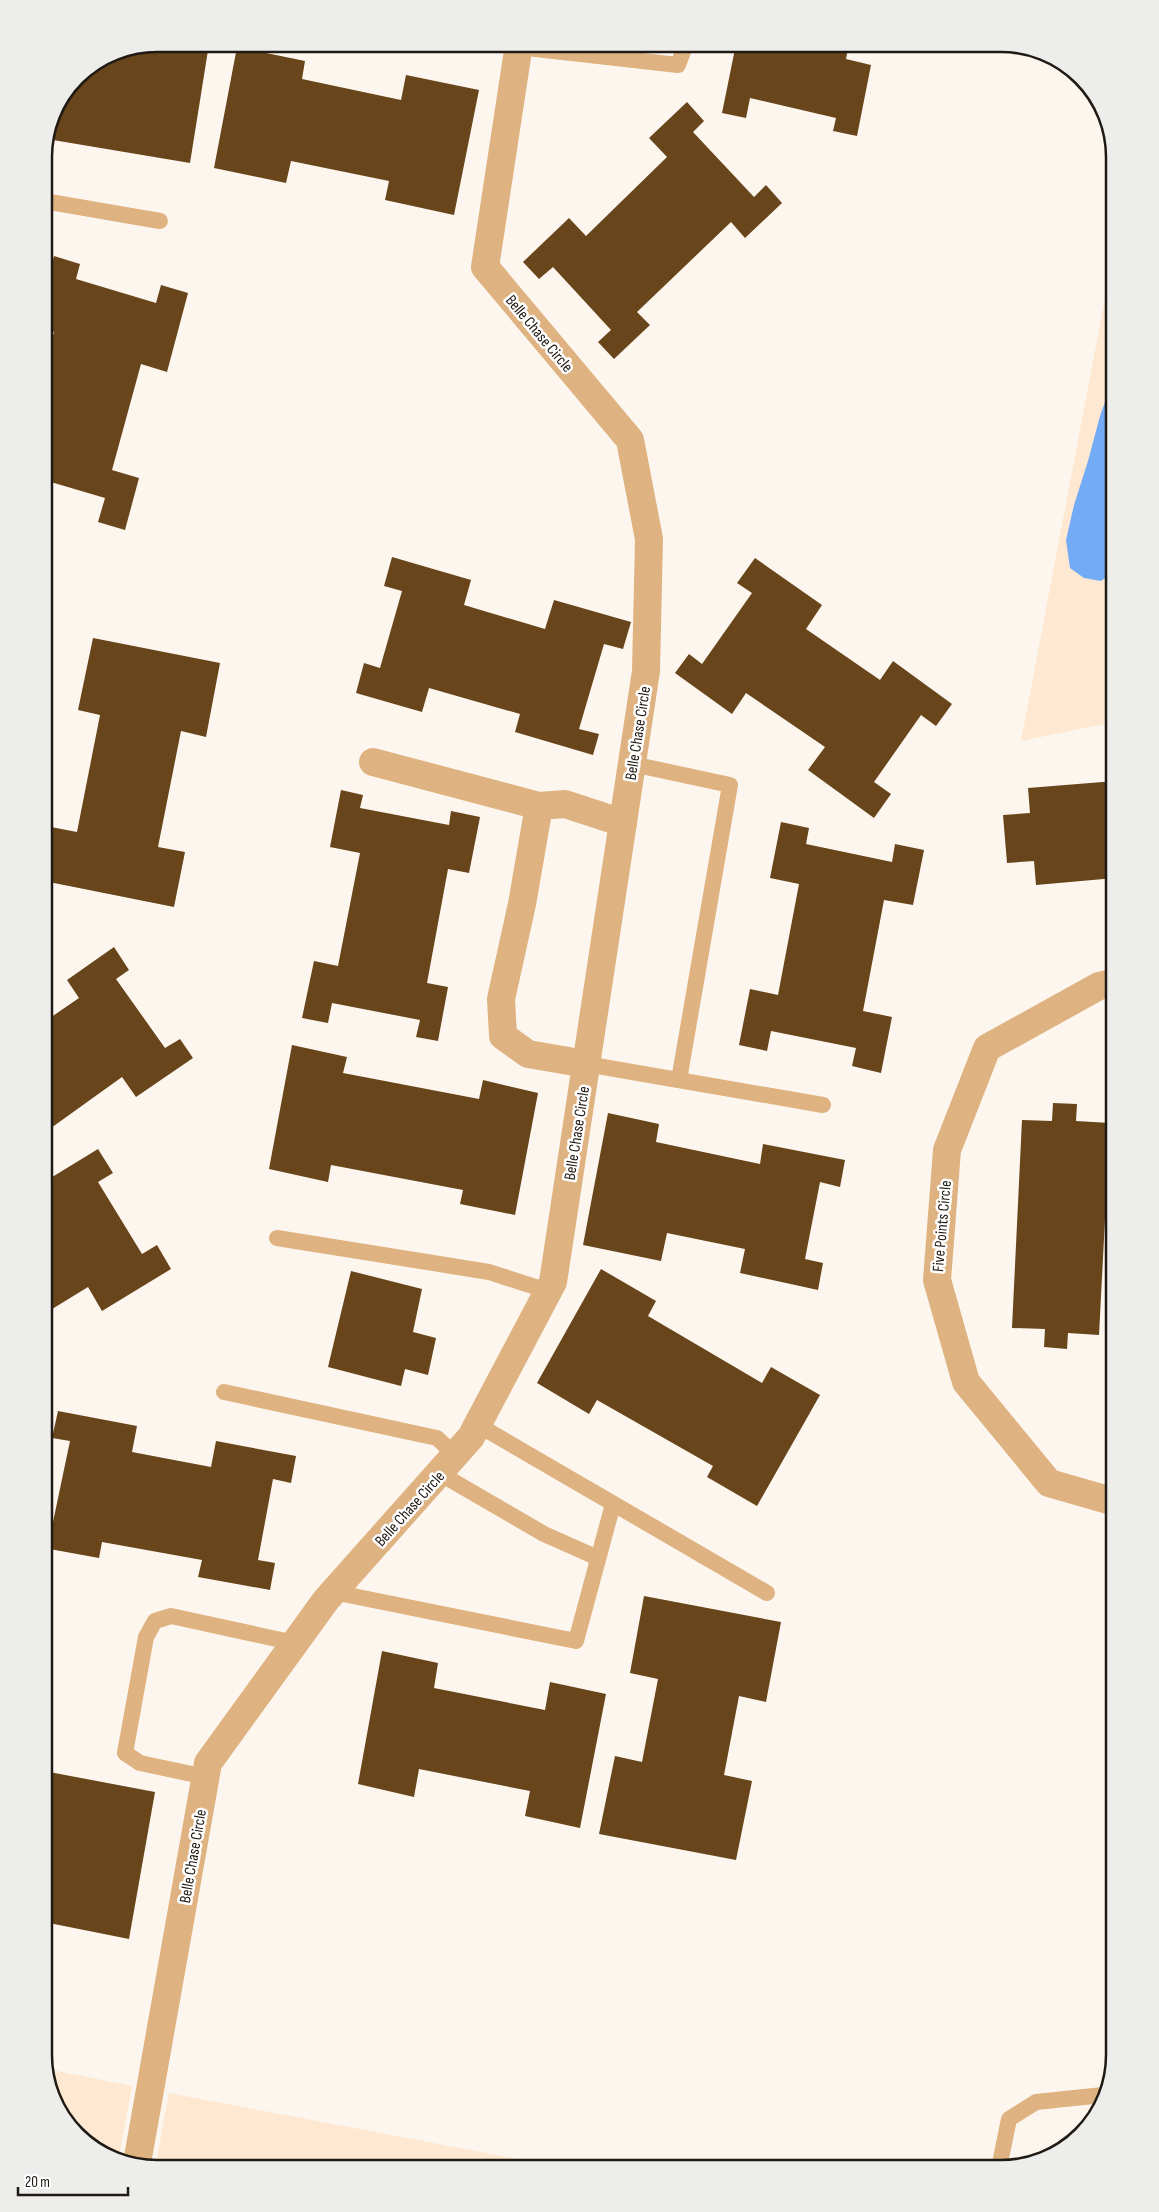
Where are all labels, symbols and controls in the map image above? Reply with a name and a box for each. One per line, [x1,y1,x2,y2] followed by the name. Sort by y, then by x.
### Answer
[501,292,577,376] street label: Belle Chase Circle
[622,685,655,782] street label: Belle Chase Circle
[561,1085,594,1182] street label: Belle Chase Circle
[929,1180,956,1273] street label: Five Points Circle
[371,1467,449,1551] street label: Belle Chase Circle
[176,1808,211,1905] street label: Belle Chase Circle
[18,2164,128,2196] scale bar
[25,2173,50,2192] text: 20 m

